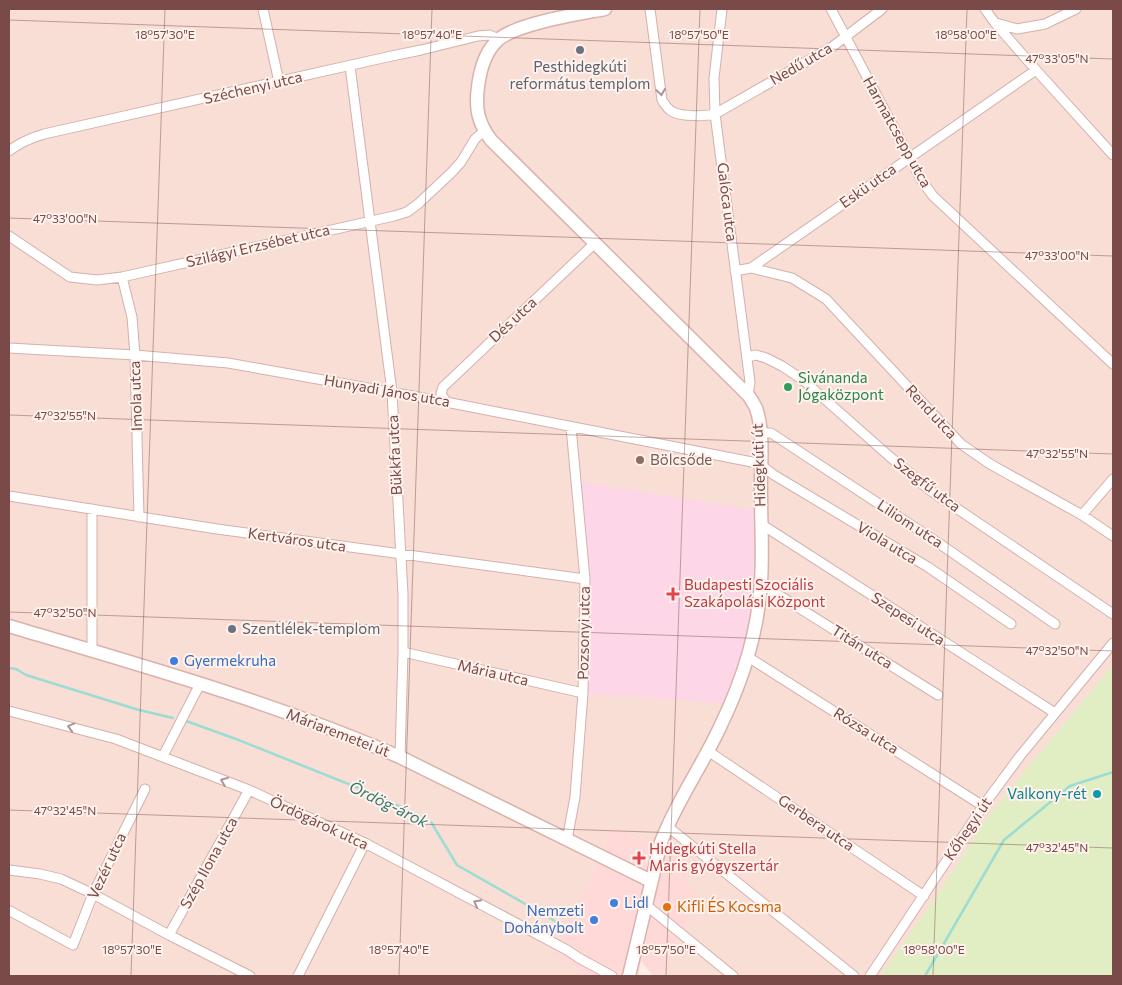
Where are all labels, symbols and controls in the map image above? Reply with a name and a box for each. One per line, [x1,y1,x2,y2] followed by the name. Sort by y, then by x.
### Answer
[135,27,195,41] text: 18°57'30"E
[402,27,462,41] text: 18°57'40"E
[669,27,729,41] text: 18°57'50"E
[935,27,997,41] text: 18°58'00"E
[766,38,835,88] street label: Nedű utca
[574,44,586,56] marker: Pesthidegkúti református templom
[1025,51,1089,65] text: 47°33'05"N
[510,57,650,92] place label: Pesthidegkúti református templom
[202,67,304,107] street label: Széchenyi utca
[860,73,936,190] street label: Harmatcsepp utca
[655,88,666,96] one-way arrow
[836,159,899,211] street label: Eskü utca
[714,161,742,242] street label: Galóca utca
[33,211,97,225] text: 47°33'00"N
[184,220,331,270] street label: Szilágyi Erzsébet utca
[1025,248,1089,262] text: 47°33'00"N
[485,293,540,346] street label: Dés utca
[125,361,145,432] street label: Imola utca
[798,368,884,403] place label: Sivánanda Jógaközpont
[323,370,452,410] street label: Hunyadi János utca
[782,381,794,393] marker: Sivánanda Jógaközpont
[902,381,961,442] street label: Rend utca
[34,408,96,422] text: 47°32'55"N
[383,414,405,496] street label: Bükkfa utca
[748,423,768,507] street label: Hidegkúti út
[1026,446,1088,460] text: 47°32'55"N
[650,450,712,468] place label: Bölcsőde
[891,453,965,515] street label: Szegfű utca
[634,454,646,466] marker: Bölcsőde
[874,495,947,551] street label: Liliom utca
[854,517,921,567] street label: Viola utca
[247,523,347,555] street label: Kertváros utca
[684,575,826,610] place label: Budapesti Szociális Szakápolási Központ
[573,586,593,680] street label: Pozsonyi utca
[666,587,680,601] marker: Budapesti Szociális Szakápolási Központ
[868,588,949,649] street label: Szepesi utca
[33,605,97,619] text: 47°32'50"N
[242,619,380,637] place label: Szentlélek-templom
[829,620,896,672] street label: Titán utca
[226,623,238,635] marker: Szentlélek-templom
[1025,643,1089,657] text: 47°32'50"N
[184,651,276,669] place label: Gyermekruha
[168,655,180,667] marker: Gyermekruha
[456,655,530,689] street label: Mária utca
[831,703,902,757] street label: Rózsa utca
[284,704,393,760] street label: Máriaremetei út
[67,722,76,733] one-way arrow
[220,776,229,787] one-way arrow
[347,776,432,831] water label: Ördög-árok
[1007,784,1087,802] place label: Valkony-rét
[1091,788,1103,800] marker: Valkony-rét
[775,790,858,854] street label: Gerbera utca
[267,791,372,853] street label: Ördögárok utca
[940,793,995,863] street label: Kőhegyi út
[34,803,96,817] text: 47°32'45"N
[176,814,241,911] street label: Szép Ilona utca
[83,830,129,902] street label: Vezér utca
[649,839,779,874] place label: Hidegkúti Stella Maris gyógyszertár
[1026,840,1088,854] text: 47°32'45"N
[633,852,645,864] marker: Hidegkúti Stella Maris gyógyszertár
[624,893,649,911] place label: Lidl
[677,896,782,915] place label: Kifli ÉS Kocsma
[608,897,620,909] marker: Lidl
[473,899,482,909] one-way arrow
[504,901,584,936] place label: Nemzeti Dohánybolt
[661,901,673,913] marker: Kifli ÉS Kocsma
[588,914,600,926] marker: Nemzeti Dohánybolt
[102,942,162,956] text: 18°57'30"E
[369,942,429,956] text: 18°57'40"E
[636,942,696,956] text: 18°57'50"E
[903,942,965,956] text: 18°58'00"E

